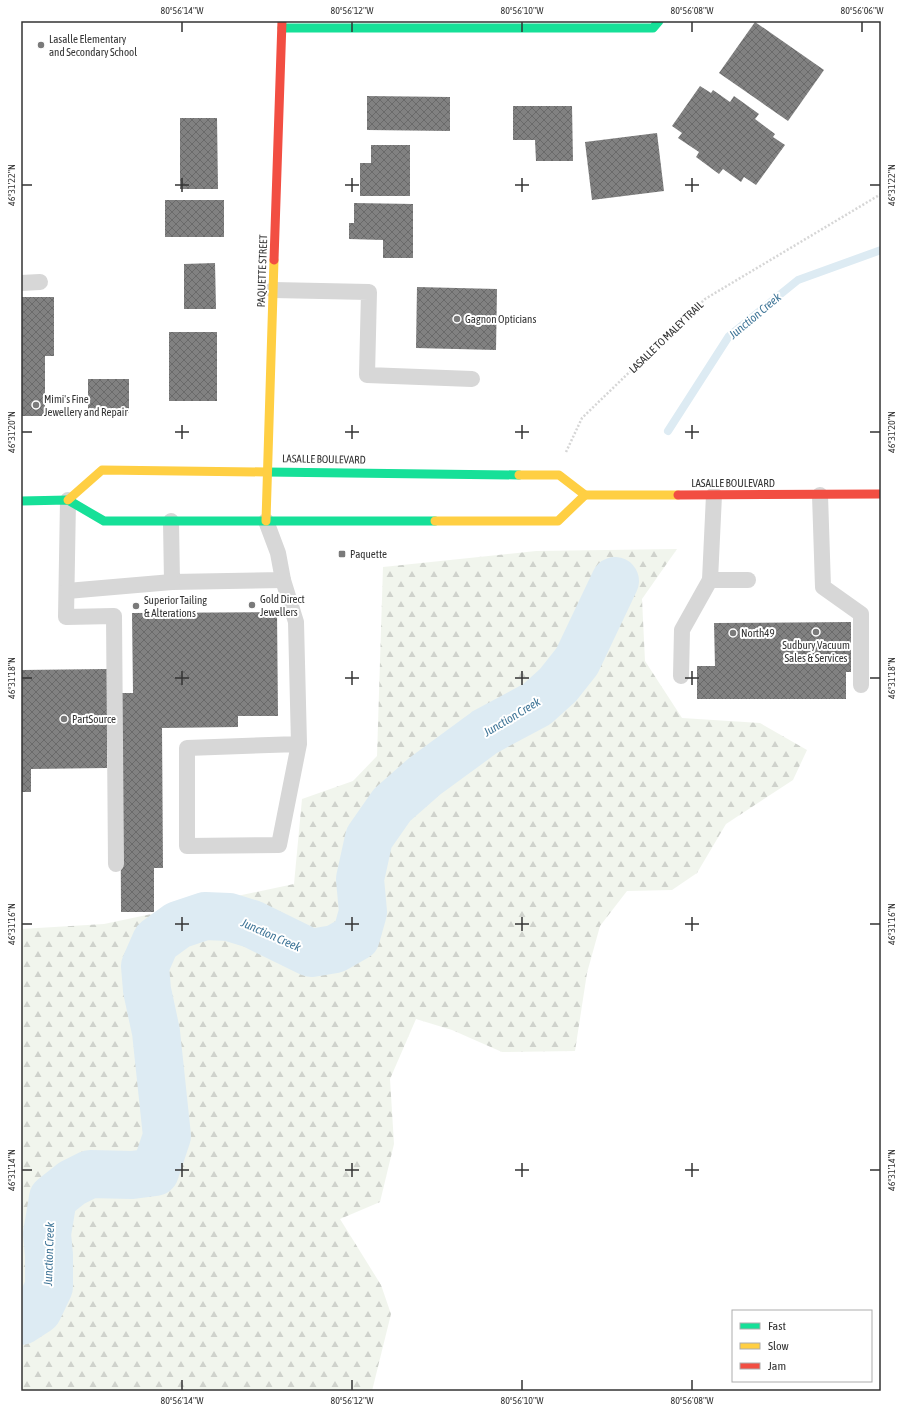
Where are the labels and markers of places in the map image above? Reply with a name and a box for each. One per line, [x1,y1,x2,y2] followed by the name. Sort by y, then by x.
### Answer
[49,33,137,58] place label: Lasalle Elementary and Secondary School
[36,40,46,50] marker: Lasalle Elementary and Secondary School
[465,313,536,325] place label: Gagnon Opticians
[452,314,462,324] marker: Gagnon Opticians
[44,393,128,418] place label: Mimi's Fine Jewellery and Repair
[31,400,41,410] marker: Mimi's Fine Jewellery and Repair
[350,548,387,560] place label: Paquette
[337,549,347,559] marker: Paquette
[260,593,305,618] place label: Gold Direct Jewellers
[144,594,207,619] place label: Superior Tailing & Alterations
[247,600,257,610] marker: Gold Direct Jewellers
[131,601,141,611] marker: Superior Tailing & Alterations
[741,627,775,639] place label: North49
[811,627,821,637] marker: Sudbury Vacuum Sales & Services
[728,628,738,638] marker: North49
[782,639,850,664] place label: Sudbury Vacuum Sales & Services
[72,713,116,725] place label: PartSource
[59,714,69,724] marker: PartSource

